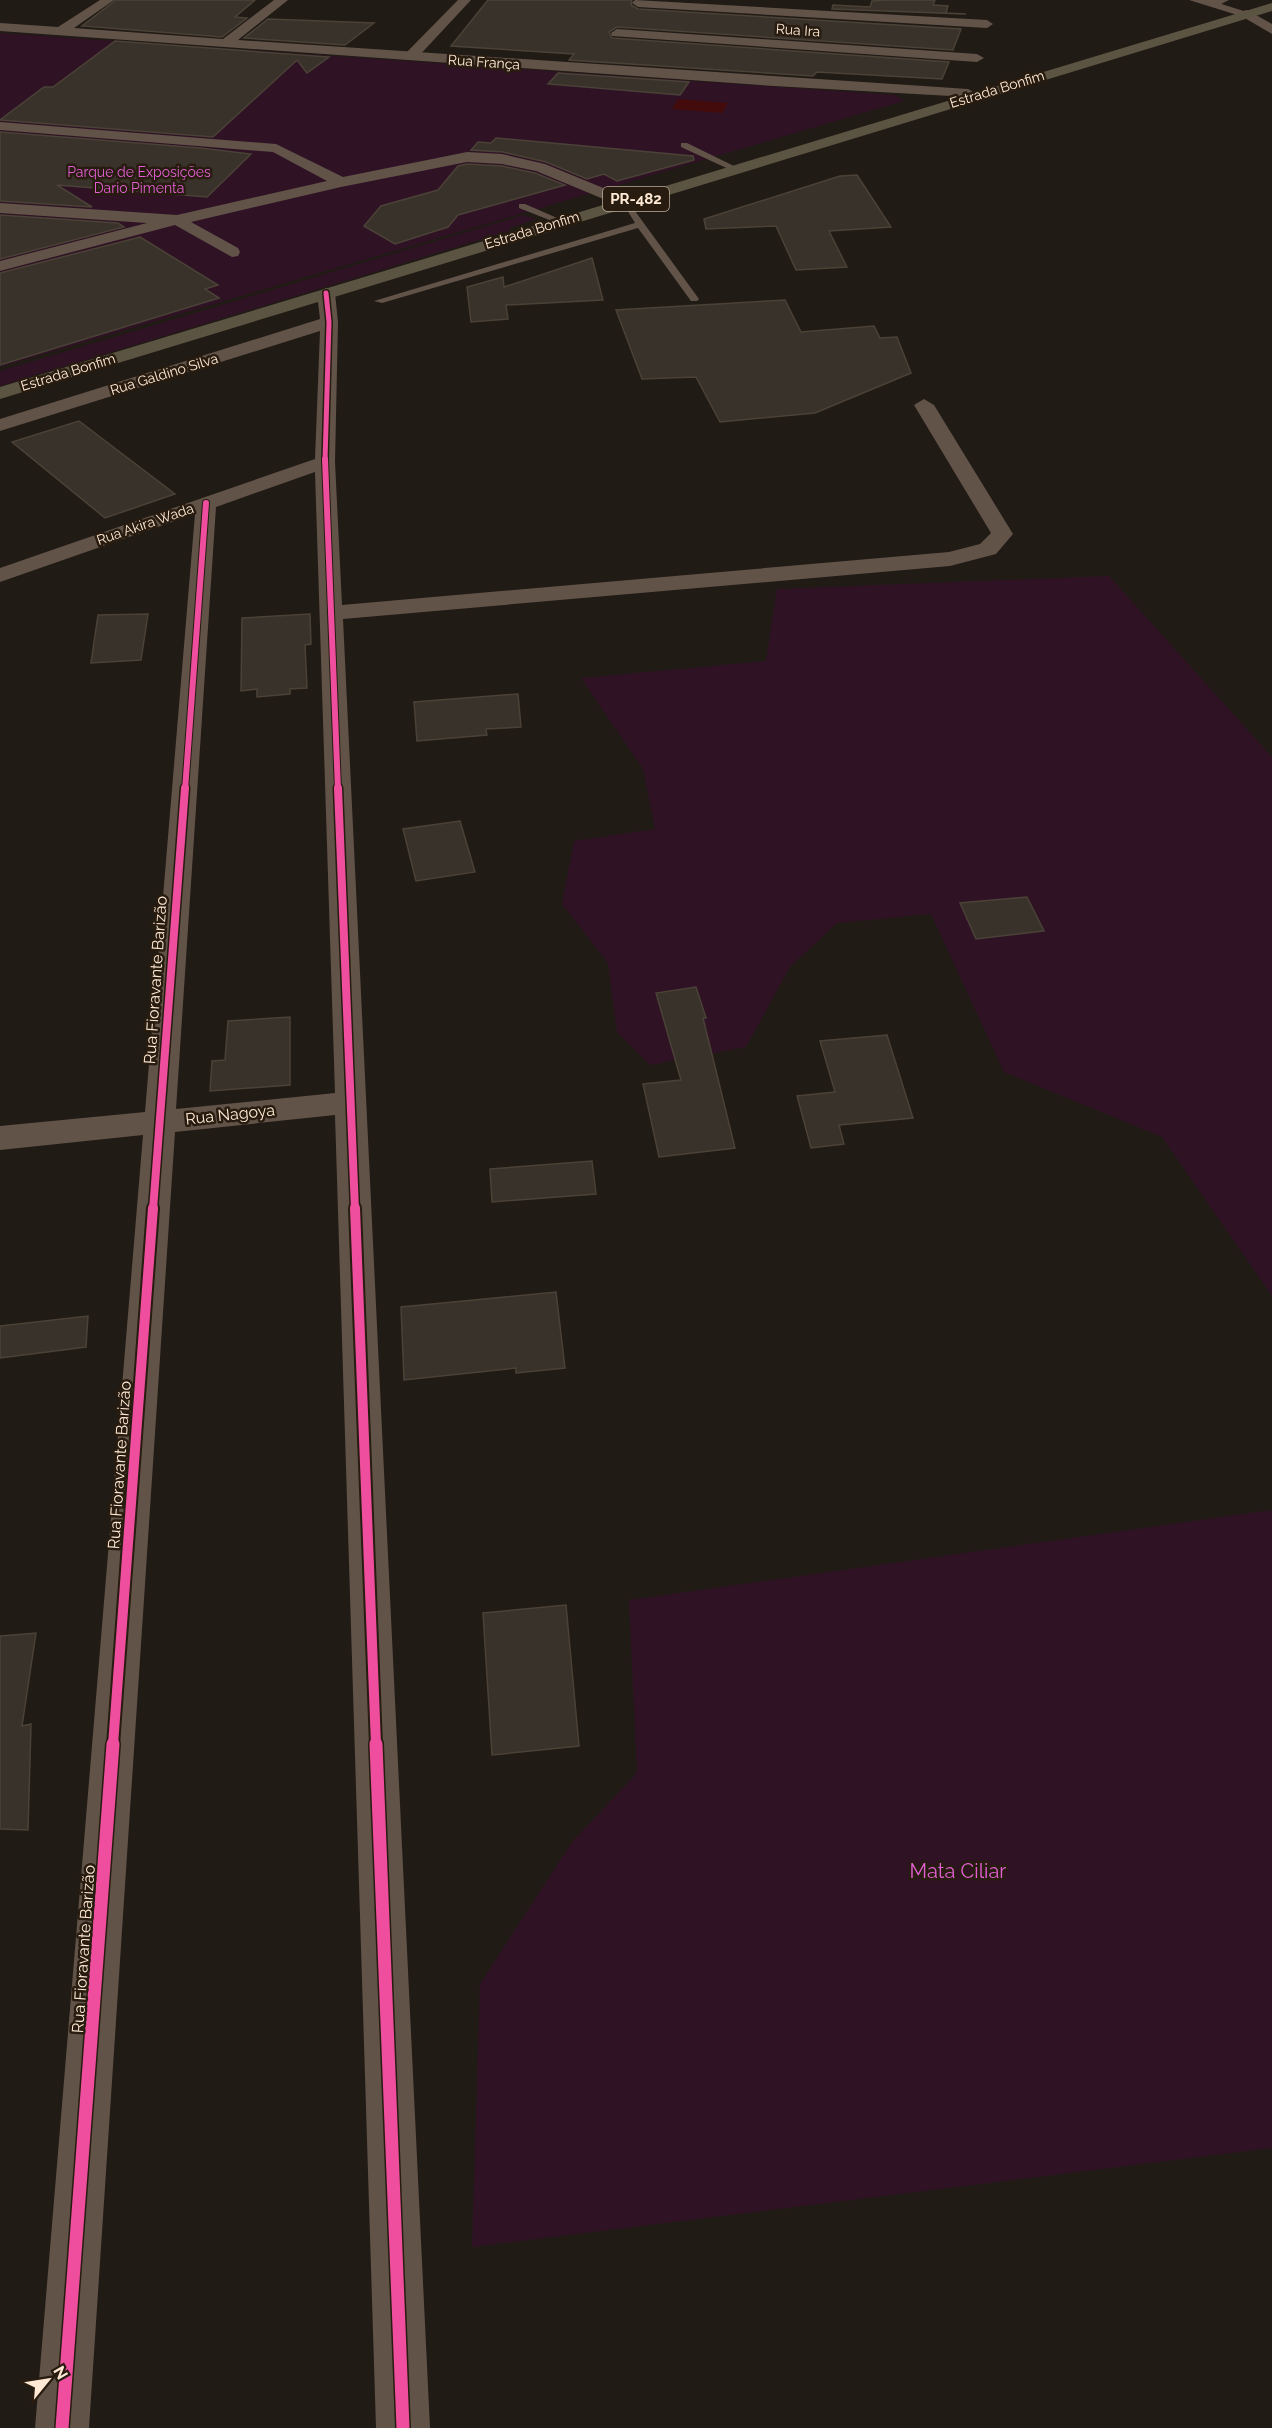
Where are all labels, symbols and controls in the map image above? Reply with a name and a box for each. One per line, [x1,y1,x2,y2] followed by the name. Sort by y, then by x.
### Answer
[775,20,821,40] street label: Rua Ira
[447,51,521,73] street label: Rua França
[948,67,1046,111] street label: Estrada Bonfim
[67,164,211,196] park label: Parque de Exposições Dario Pimenta
[603,187,669,211] road number: PR-482
[483,208,581,252] street label: Estrada Bonfim
[19,350,117,394] street label: Estrada Bonfim
[108,350,220,398] street label: Rua Galdino Silva
[94,500,196,548] street label: Rua Akira Wada
[140,895,171,1065] street label: Rua Fioravante Barizão
[184,1100,276,1129] street label: Rua Nagoya
[104,1380,135,1550] street label: Rua Fioravante Barizão
[910,1859,1006,1883] park label: Mata Ciliar
[68,1864,99,2034] street label: Rua Fioravante Barizão
[18,2350,78,2410] north arrow
[49,2363,72,2383] text: N

